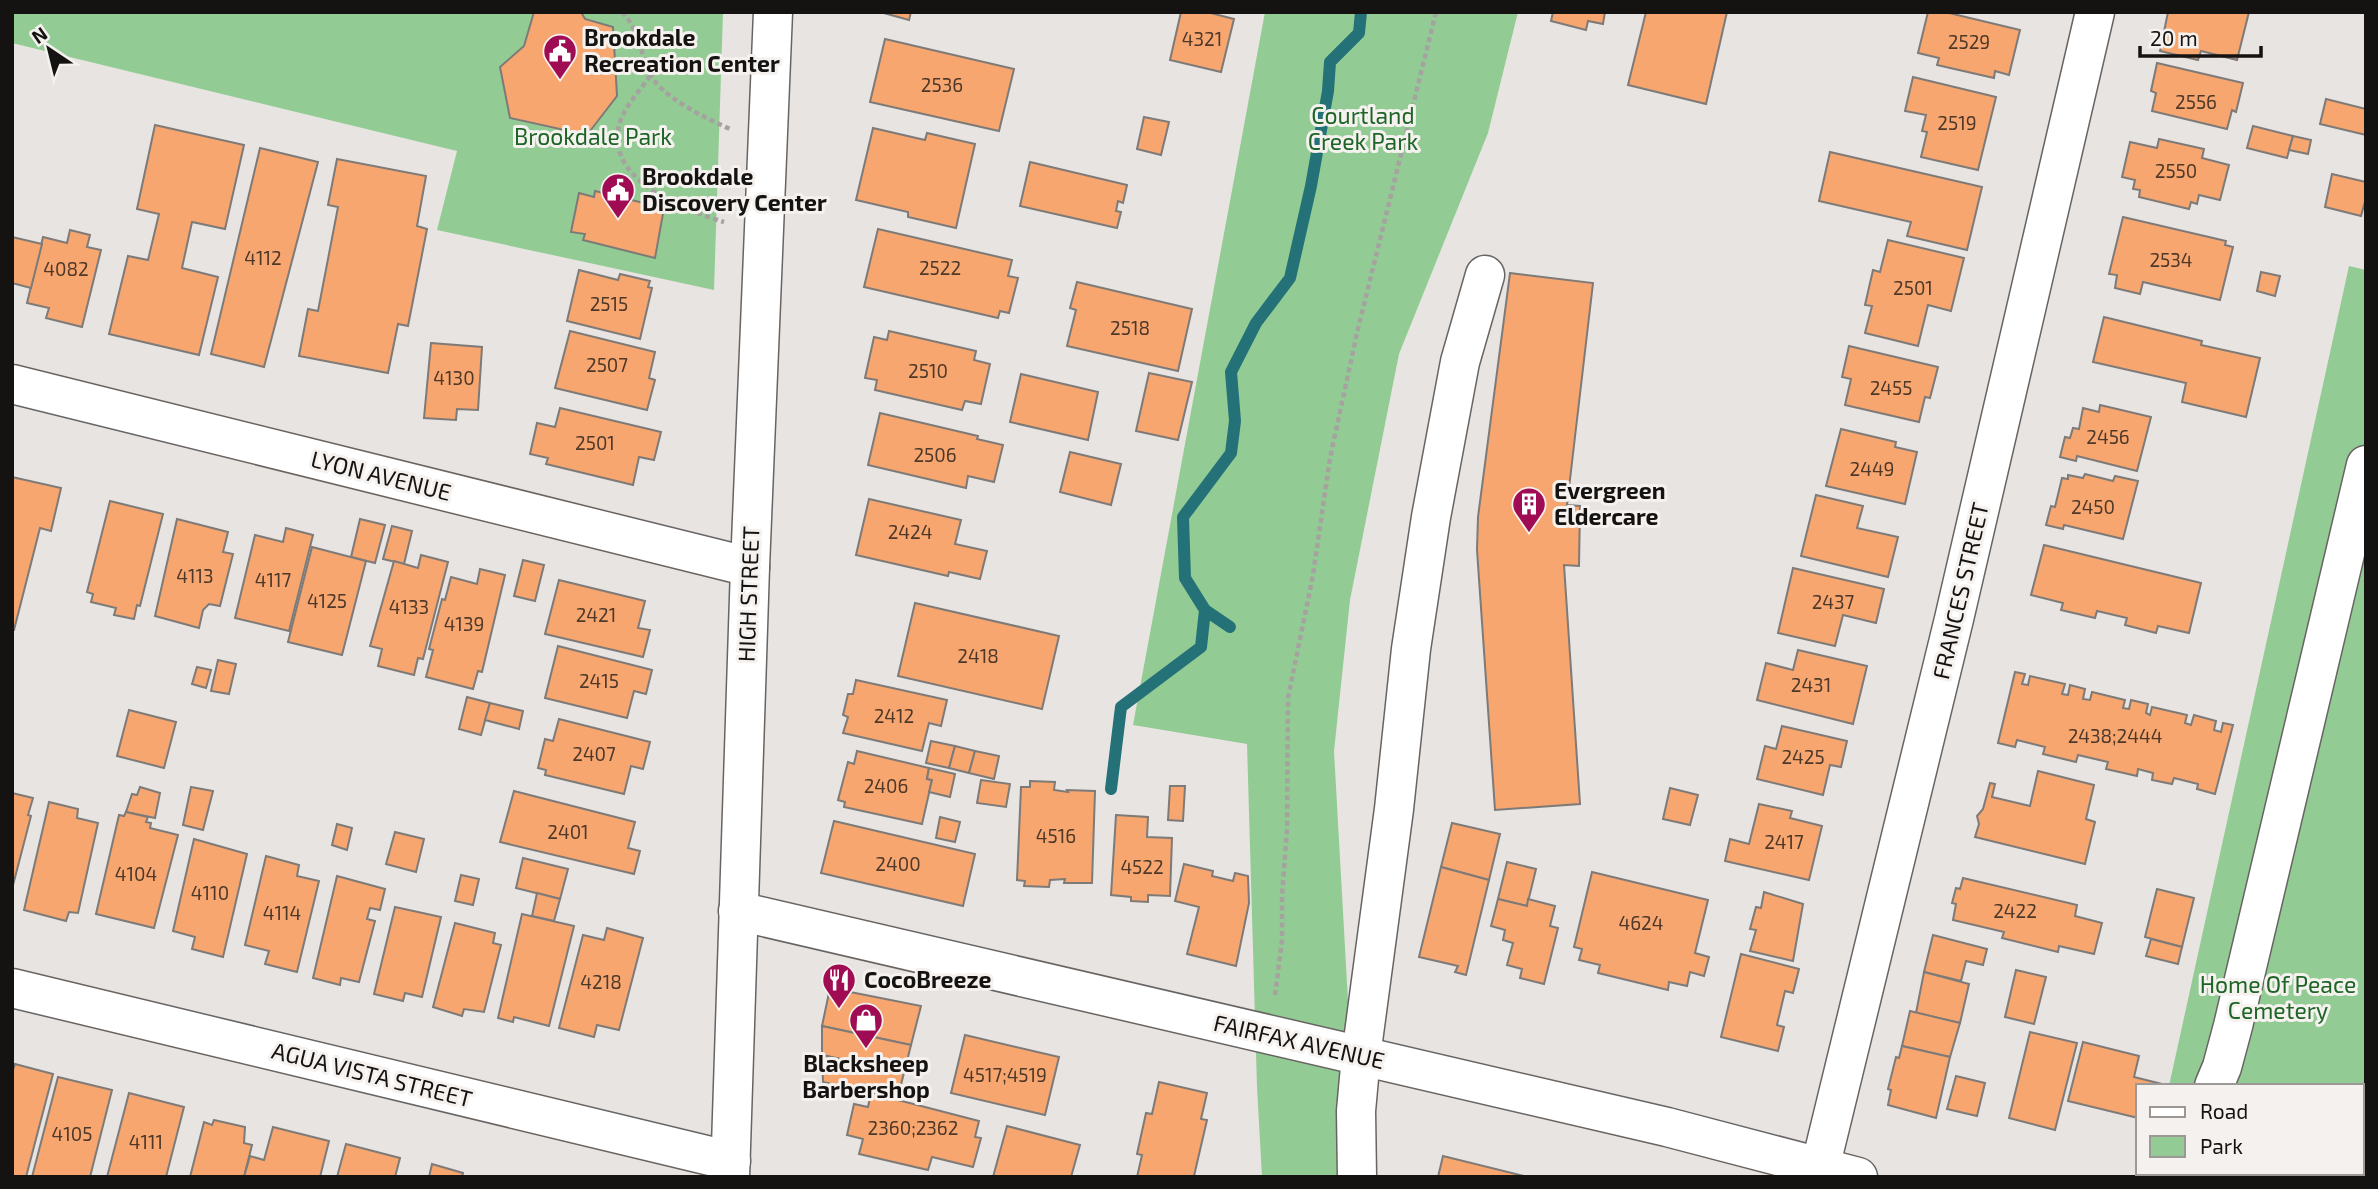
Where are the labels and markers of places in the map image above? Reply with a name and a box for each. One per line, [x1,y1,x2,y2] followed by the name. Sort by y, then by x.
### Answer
[584,23,780,77] place label: Brookdale Recreation Center
[541,32,579,81] public building icon: Brookdale Recreation Center
[642,162,827,216] place label: Brookdale Discovery Center
[599,171,637,220] public building icon: Brookdale Discovery Center
[1554,476,1666,530] place label: Evergreen Eldercare
[1510,485,1548,534] building icon: Evergreen Eldercare
[820,961,858,1010] restaurant icon: CocoBreeze
[864,965,992,993] place label: CocoBreeze
[847,1001,885,1050] shop icon: Blacksheep Barbershop
[802,1049,930,1103] place label: Blacksheep Barbershop

